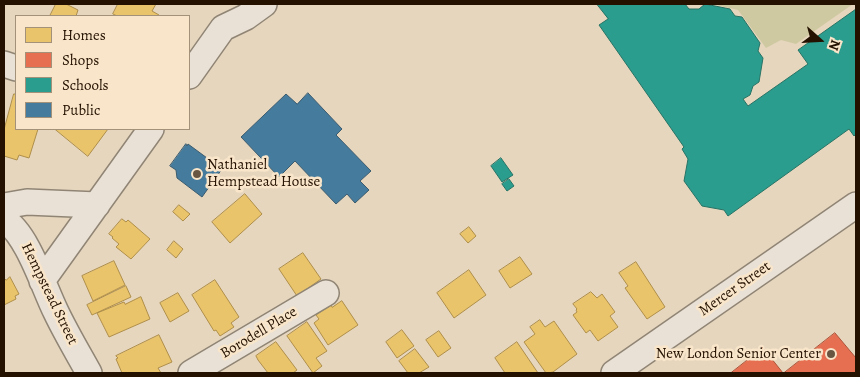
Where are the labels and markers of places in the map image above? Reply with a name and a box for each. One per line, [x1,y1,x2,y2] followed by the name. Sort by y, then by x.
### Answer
[207,156,320,191] place label: Nathaniel Hempstead House
[191,168,203,180] marker: Nathaniel Hempstead House
[656,345,821,363] place label: New London Senior Center
[825,348,837,360] marker: New London Senior Center

